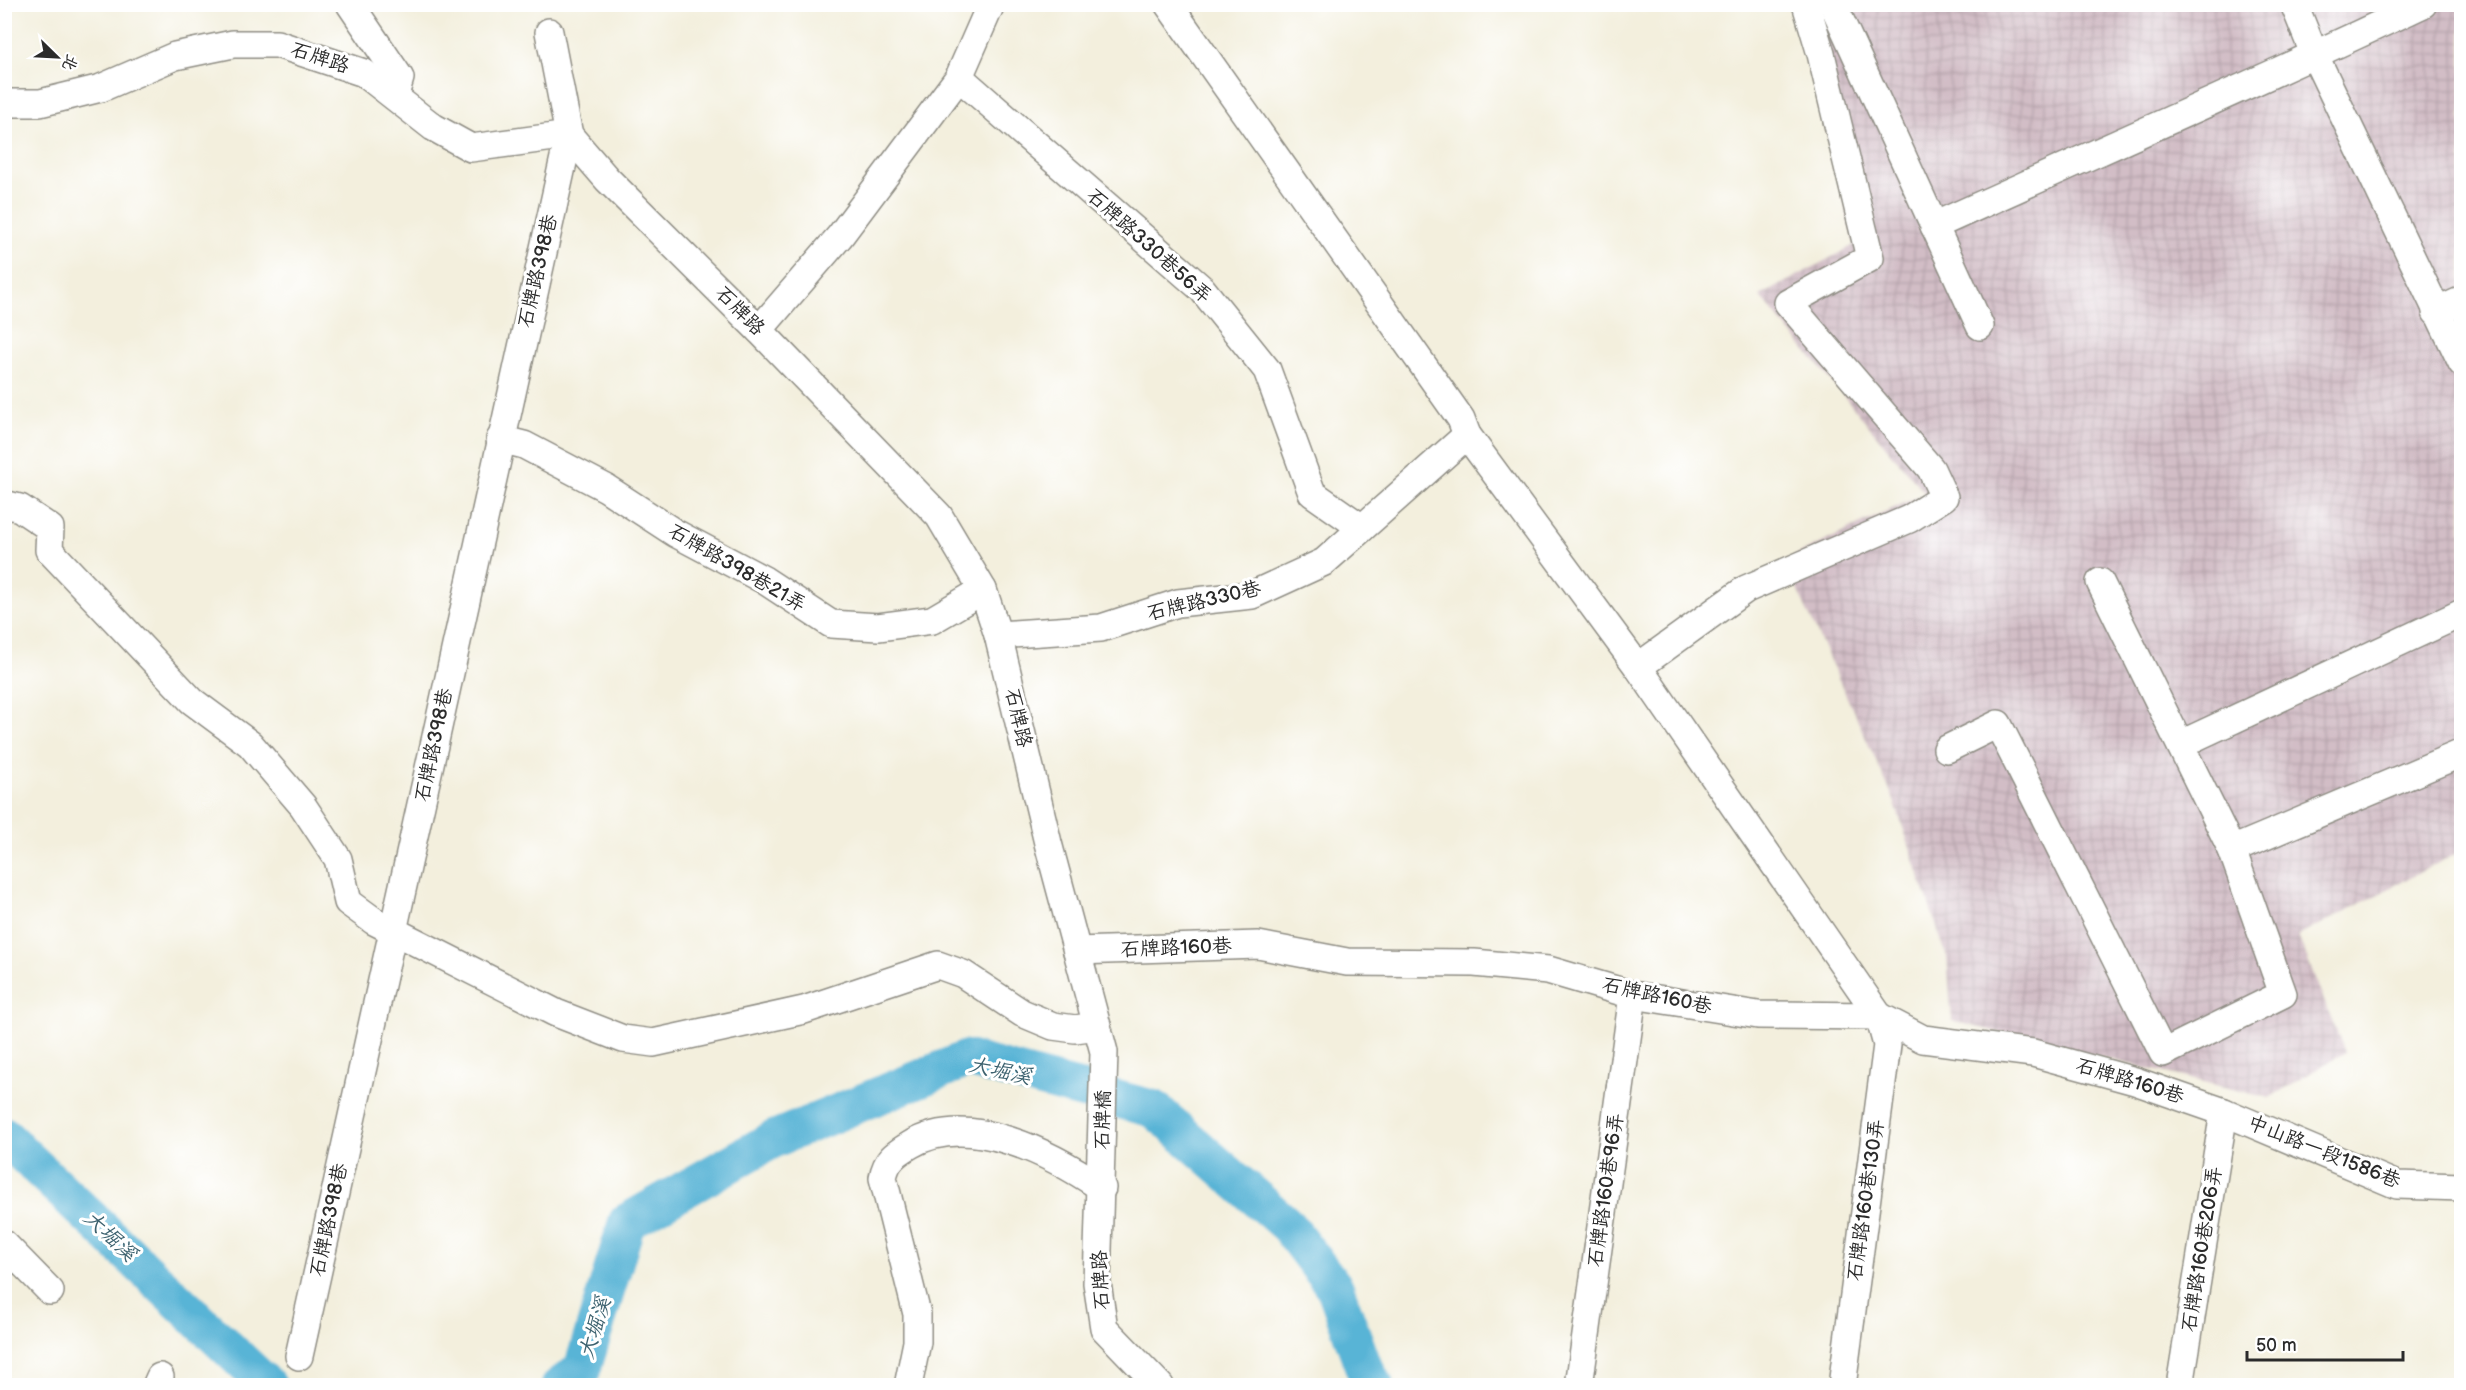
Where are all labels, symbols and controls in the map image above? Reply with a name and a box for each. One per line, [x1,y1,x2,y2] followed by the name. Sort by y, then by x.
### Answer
[27,27,87,87] north arrow
[288,37,353,79] street label: 石牌路
[57,51,81,74] text: 北
[1082,184,1216,308] street label: 石牌路330巷56弄
[513,211,563,330] street label: 石牌路398巷
[710,281,770,341] street label: 石牌路
[664,519,810,617] street label: 石牌路398巷21弄
[1145,576,1264,626] street label: 石牌路330巷
[410,685,458,804] street label: 石牌路398巷
[1000,686,1037,751] street label: 石牌路
[1120,934,1233,962] street label: 石牌路160巷
[1600,973,1715,1020] street label: 石牌路160巷
[967,1052,1034,1090] water label: 大堀溪
[2073,1053,2188,1109] street label: 石牌路160巷
[1090,1090,1116,1150] street label: 石牌橋
[2244,1110,2405,1194] street label: 中山路一段1586巷
[1583,1111,1629,1269] street label: 石牌路160巷96弄
[1843,1117,1889,1283] street label: 石牌路160巷130弄
[305,1160,353,1279] street label: 石牌路398巷
[2177,1164,2227,1334] street label: 石牌路160巷206弄
[78,1205,142,1267] water label: 大堀溪
[1087,1248,1115,1311] street label: 石牌路
[574,1293,616,1362] water label: 大堀溪
[2247,1324,2403,1362] scale bar
[2256,1335,2297,1356] text: 50 m

